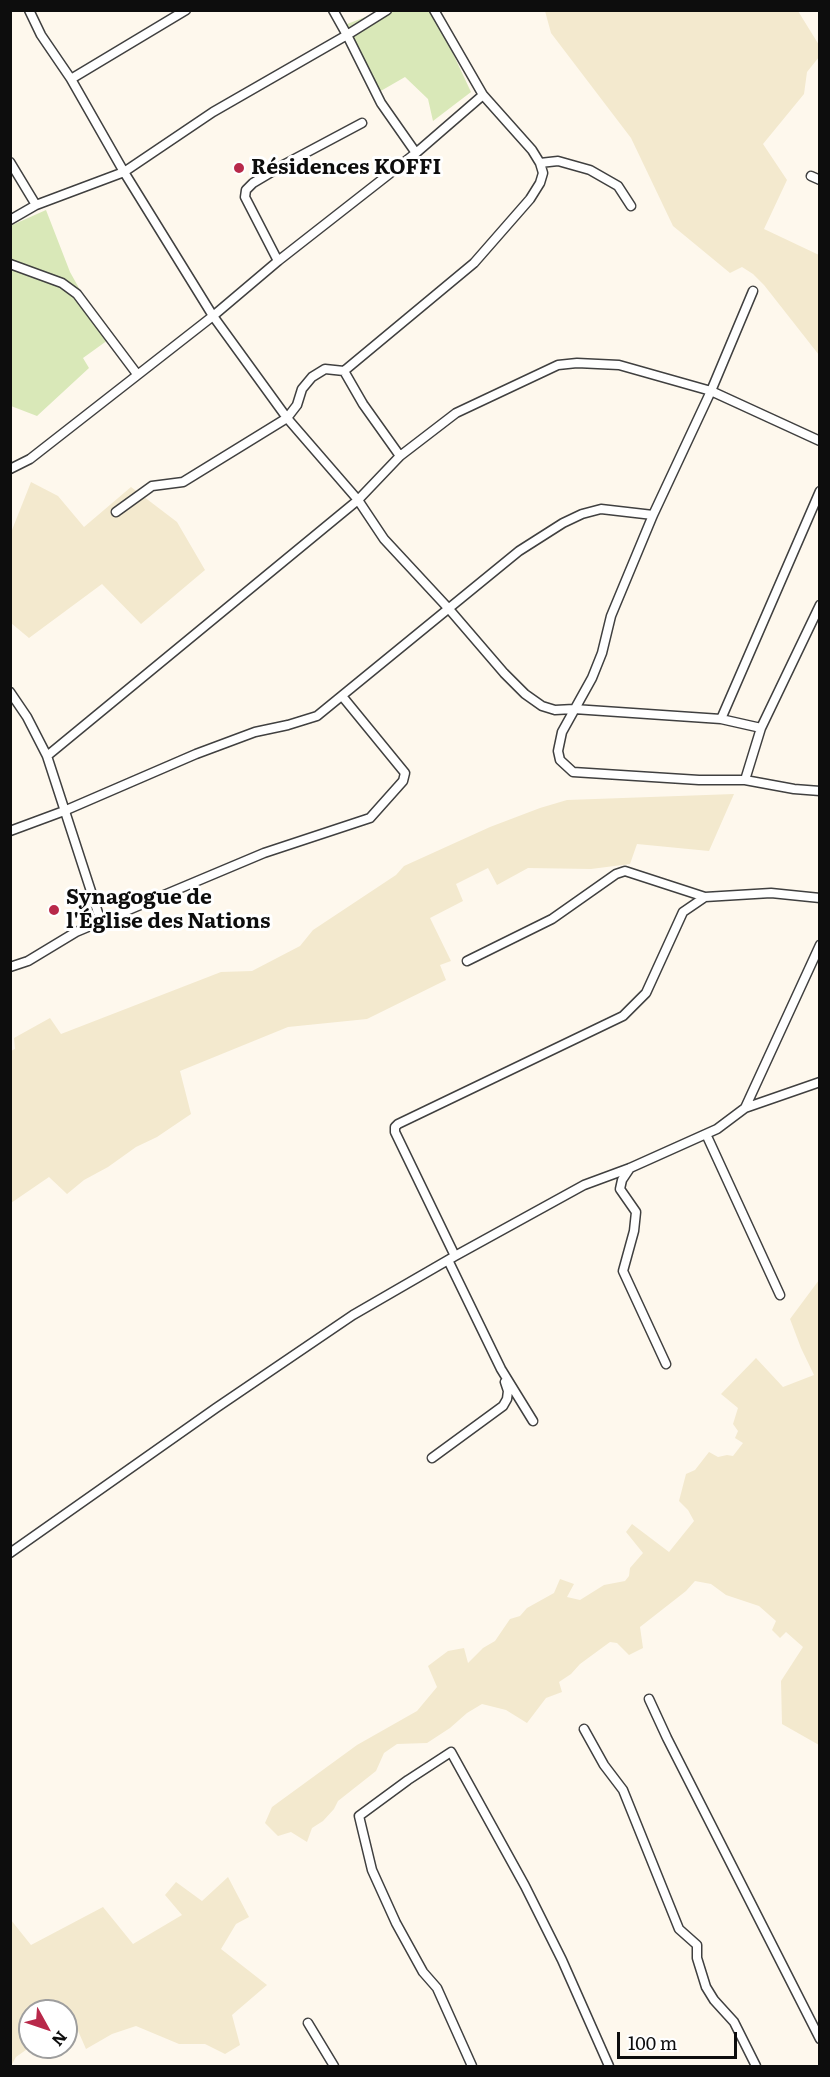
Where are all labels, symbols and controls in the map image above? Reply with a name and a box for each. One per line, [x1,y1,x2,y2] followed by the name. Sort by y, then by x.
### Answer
[251,155,441,181] place label: Résidences KOFFI
[232,161,246,175] marker: Résidences KOFFI
[66,885,270,935] place label: Synagogue de l'Église des Nations
[47,903,61,917] marker: Synagogue de l'Église des Nations
[18,1999,78,2059] north arrow
[620,2020,740,2058] scale bar
[47,2026,74,2052] text: N
[628,2029,677,2056] text: 100 m

